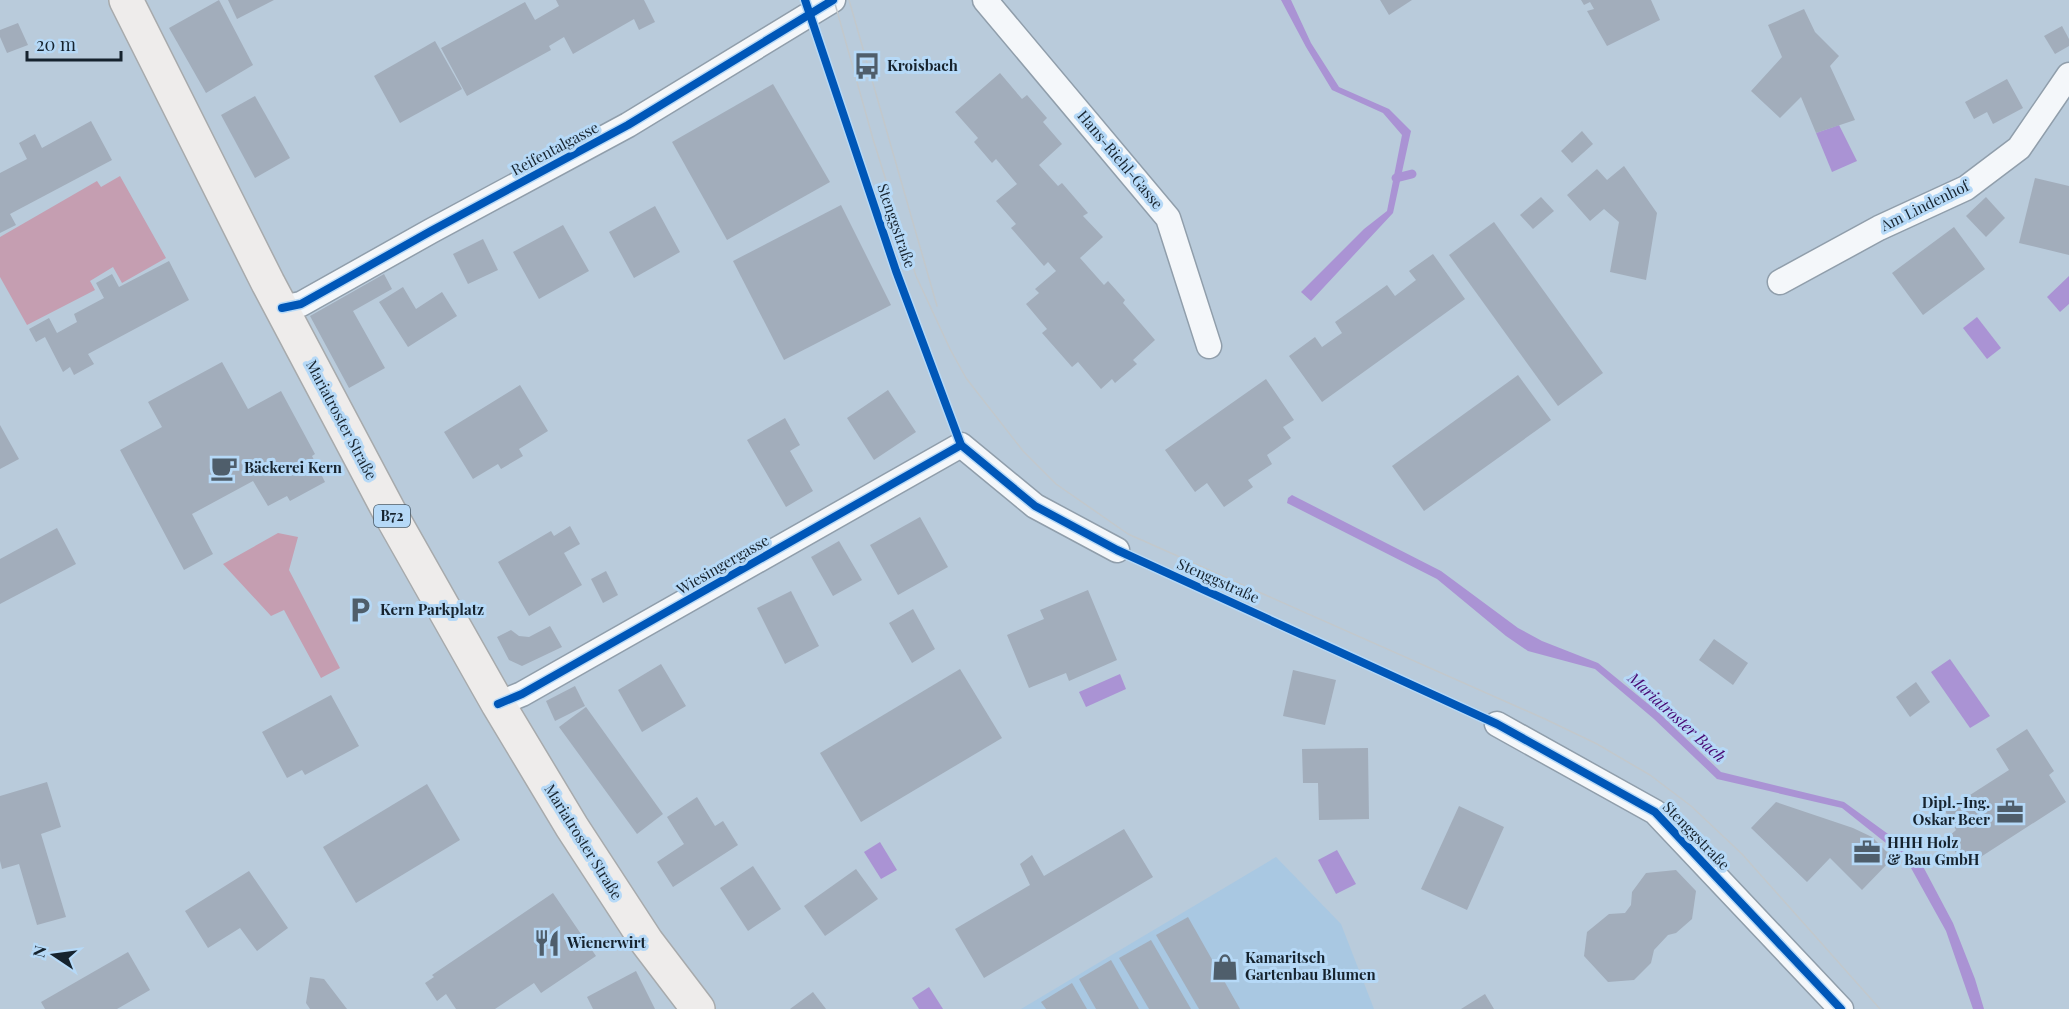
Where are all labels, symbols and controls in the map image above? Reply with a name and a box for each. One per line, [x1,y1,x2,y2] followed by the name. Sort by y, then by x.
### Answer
[27,24,122,62] scale bar
[36,32,76,56] text: 20 m
[852,51,882,81] bus stop icon: Kroisbach
[887,55,958,75] place label: Kroisbach
[1074,106,1168,213] street label: Hans-Riehl-Gasse
[507,117,602,180] street label: Reifentalgasse
[1876,175,1973,236] street label: Am Lindenhof
[873,181,921,271] street label: Stenggstraße
[302,356,382,483] street label: Mariatroster Straße
[209,453,239,483] cafe icon: Bäckerei Kern
[244,457,343,477] place label: Bäckerei Kern
[374,505,410,527] road number: B72
[672,530,772,599] street label: Wiesingergasse
[1174,553,1263,607] street label: Stenggstraße
[345,595,375,625] parking icon: Kern Parkplatz
[380,599,484,619] place label: Kern Parkplatz
[1623,666,1731,766] water label: Mariatroster Bach
[540,780,627,903] street label: Mariatroster Straße
[1912,792,1990,829] place label: Dipl.-Ing. Oskar Beer
[1659,797,1735,874] street label: Stenggstraße
[1995,797,2025,827] office icon: Dipl.-Ing. Oskar Beer
[1887,832,1980,869] place label: HHH Holz & Bau GmbH
[1852,837,1882,867] office icon: HHH Holz & Bau GmbH
[24,925,84,985] north arrow
[532,928,562,958] restaurant icon: Wienerwirt
[566,932,647,952] place label: Wienerwirt
[27,943,51,960] text: N
[1245,947,1377,984] place label: Kamaritsch Gartenbau Blumen
[1210,952,1240,982] shop icon: Kamaritsch Gartenbau Blumen

